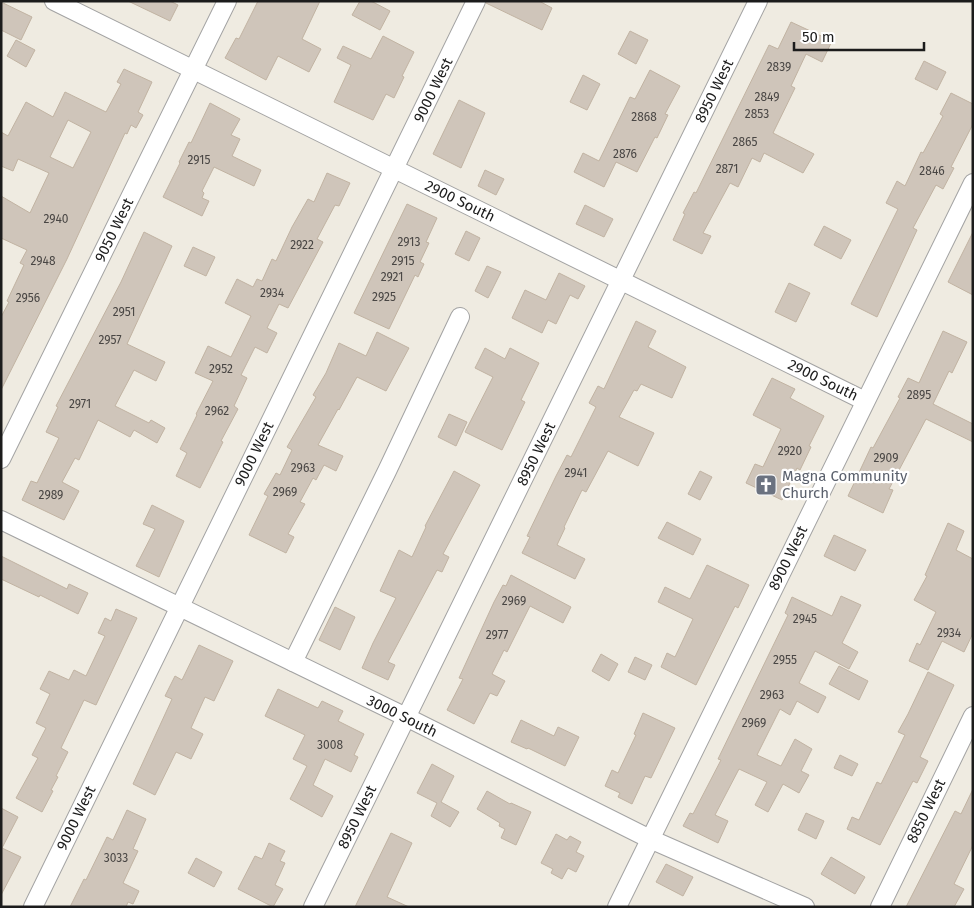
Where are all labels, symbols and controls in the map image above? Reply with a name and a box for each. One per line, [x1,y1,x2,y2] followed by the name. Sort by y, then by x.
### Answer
[794,20,924,52] scale bar
[802,28,835,46] text: 50 m
[410,54,457,125] street label: 9000 West
[691,56,737,126] street label: 8950 West
[767,60,791,74] house number: 2839
[755,90,780,104] house number: 2849
[745,107,769,121] house number: 2853
[631,110,657,124] house number: 2868
[733,135,757,149] house number: 2865
[613,147,637,161] house number: 2876
[187,153,211,167] house number: 2915
[716,162,738,176] house number: 2871
[919,164,945,178] house number: 2846
[422,176,498,226] street label: 2900 South
[91,195,137,265] street label: 9050 West
[43,212,69,226] house number: 2940
[397,235,421,249] house number: 2913
[290,238,314,252] house number: 2922
[31,254,56,268] house number: 2948
[391,254,415,268] house number: 2915
[381,270,403,284] house number: 2921
[260,286,285,300] house number: 2934
[372,290,396,304] house number: 2925
[16,291,40,305] house number: 2956
[113,305,135,319] house number: 2951
[98,333,122,347] house number: 2957
[785,355,861,405] street label: 2900 South
[209,362,233,376] house number: 2952
[907,388,931,402] house number: 2895
[69,397,91,411] house number: 2971
[205,404,229,418] house number: 2962
[231,418,278,489] street label: 9000 West
[513,419,559,489] street label: 8950 West
[778,444,803,458] house number: 2920
[874,451,899,465] house number: 2909
[291,461,315,475] house number: 2963
[565,466,587,480] house number: 2941
[782,467,908,502] place label: Magna Community Church
[754,473,778,497] church icon: Magna Community Church
[273,485,297,499] house number: 2969
[39,488,63,502] house number: 2989
[765,522,812,593] street label: 8900 West
[502,594,526,608] house number: 2969
[793,612,817,626] house number: 2945
[937,626,962,640] house number: 2934
[486,628,508,642] house number: 2977
[773,653,797,667] house number: 2955
[760,688,784,702] house number: 2963
[364,691,440,741] street label: 3000 South
[742,716,766,730] house number: 2969
[317,738,343,752] house number: 3008
[903,775,950,846] street label: 8850 West
[53,782,100,853] street label: 9000 West
[334,782,380,852] street label: 8950 West
[104,851,128,865] house number: 3033

